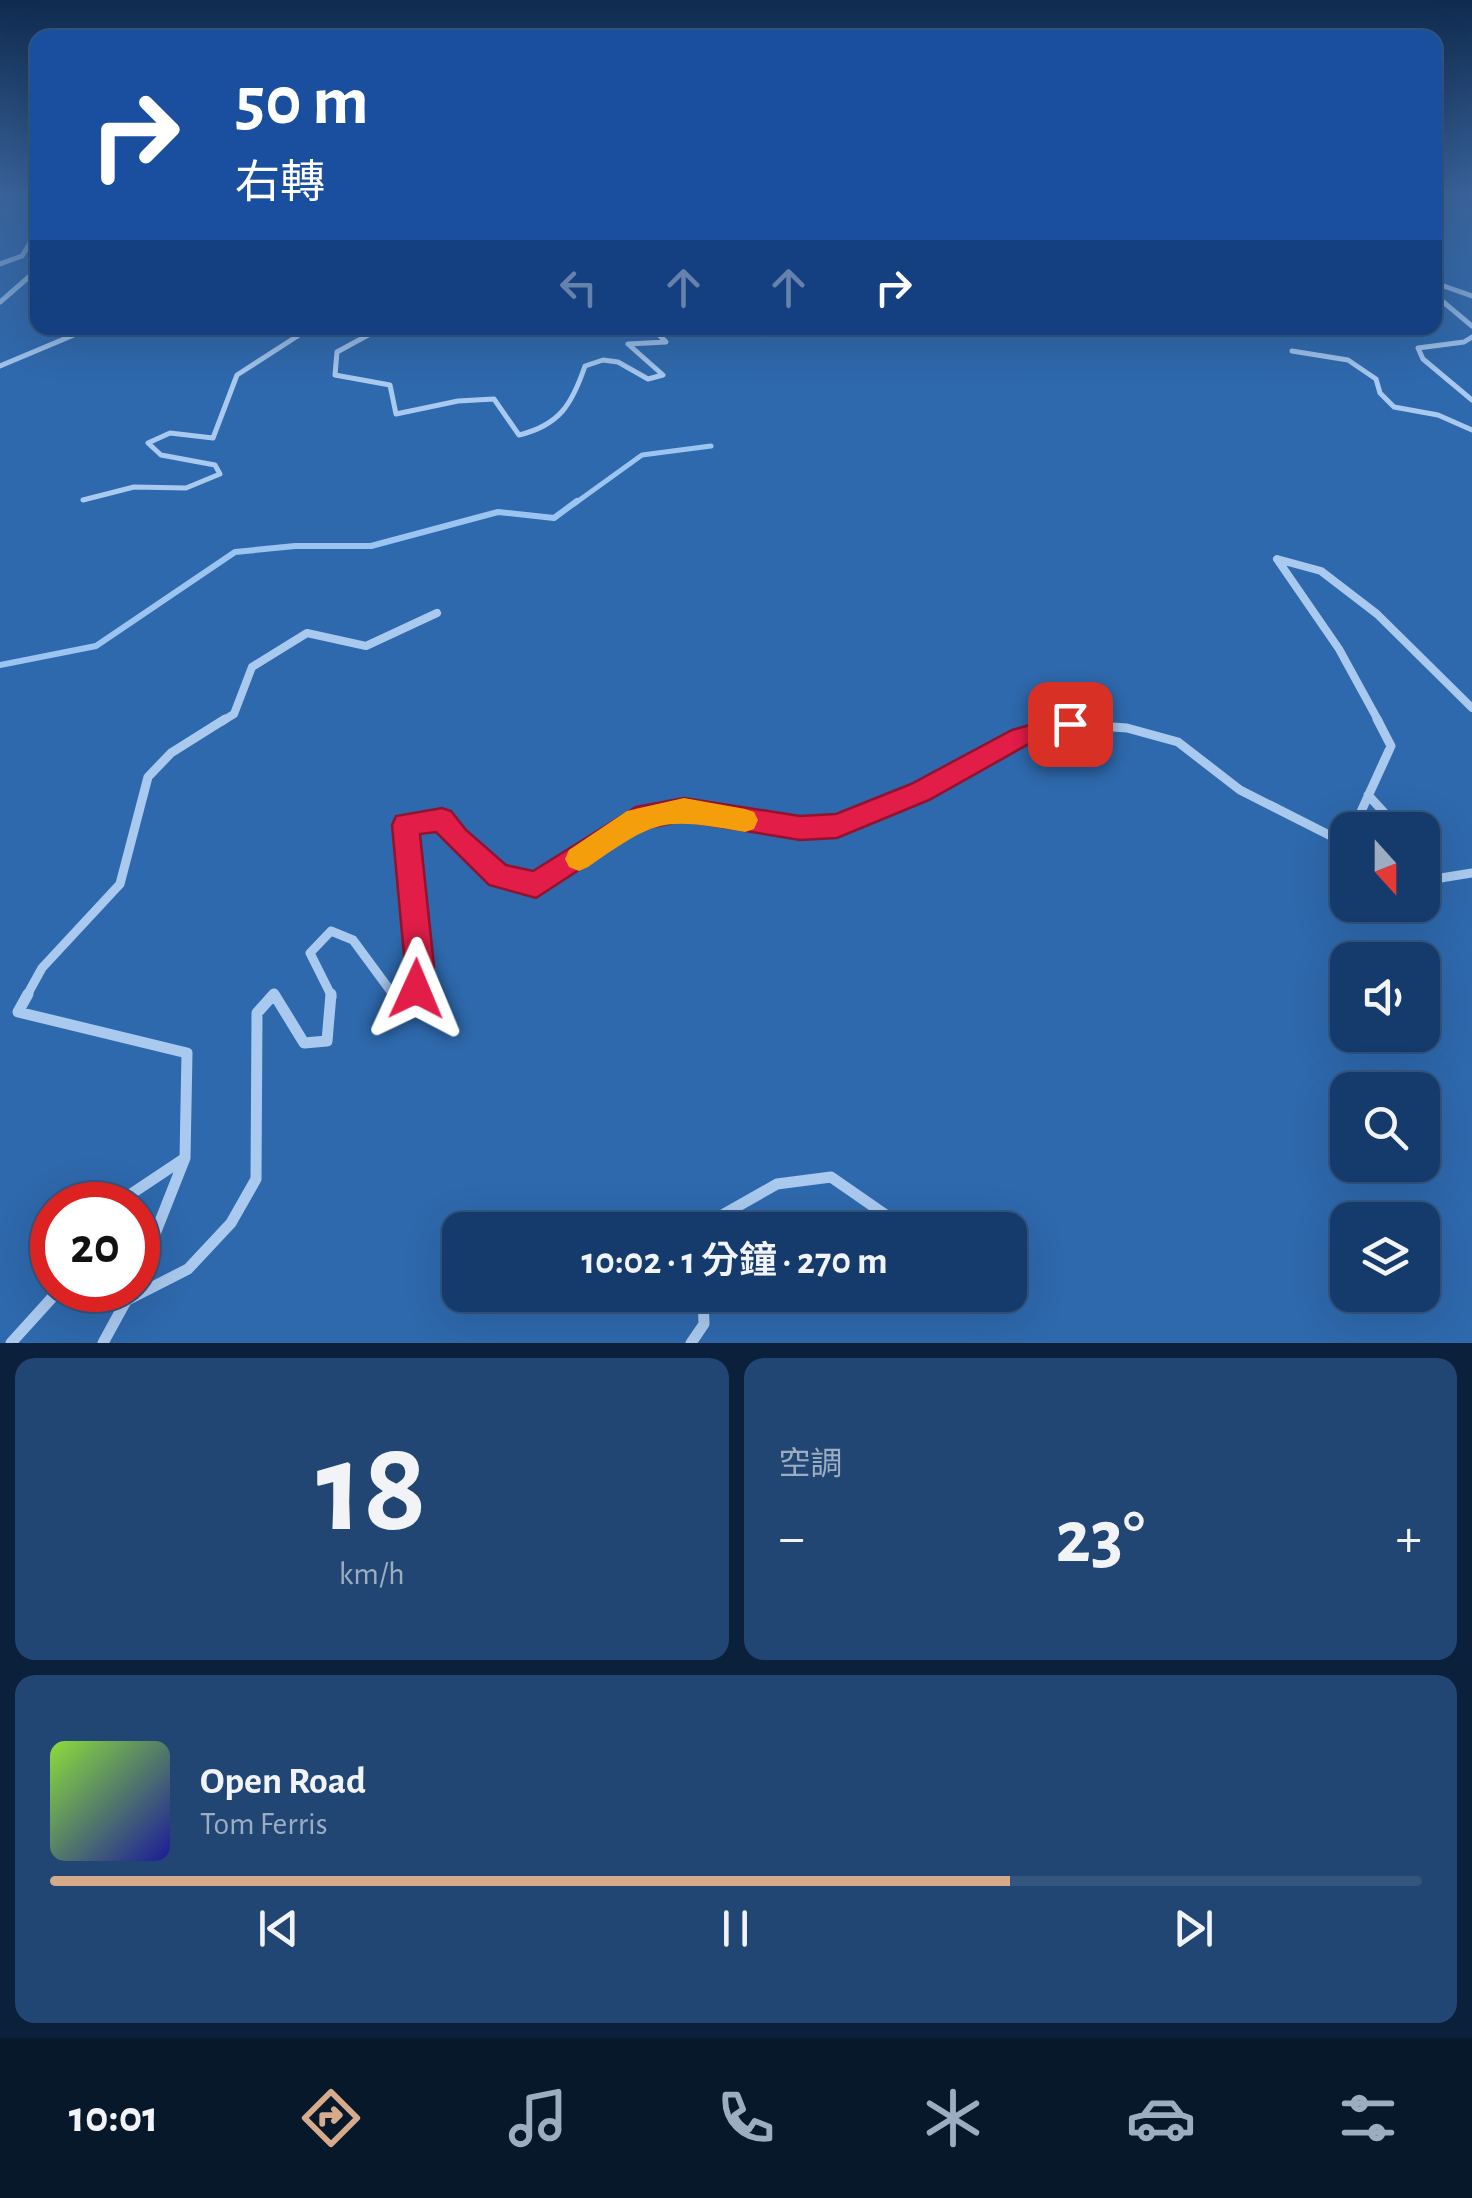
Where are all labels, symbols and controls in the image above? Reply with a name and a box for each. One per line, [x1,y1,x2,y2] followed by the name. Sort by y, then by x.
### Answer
[235,67,369,137] text: 50 m
[70,70,200,200] icon: right
[235,161,325,206] text: 右轉
[551,260,606,315] icon: left
[656,260,711,315] icon: ahead
[761,260,816,315] icon: ahead
[866,260,921,315] icon: right
[1028,682,1113,767] pin
[1043,697,1098,752] icon: arrive
[1330,812,1440,922] north arrow
[1330,812,1440,1312] map controls
[364,937,468,1041] position arrow
[1330,942,1440,1052] button: sound
[1330,1072,1440,1182] button: search
[30,1182,160,1312] speed limit sign: 20
[1330,1202,1440,1312] button: layers
[581,1243,888,1281] text: 10:02 · 1 分鐘 · 270 m
[316,1425,427,1555] text: 18
[779,1448,843,1480] text: 空調
[1055,1501,1145,1576] text: 23°
[779,1511,805,1566] text: −
[1396,1511,1422,1566] text: +
[339,1558,405,1590] text: km/h
[200,1763,366,1801] text: Open Road
[200,1808,328,1840] text: Tom Ferris
[251,1901,306,1956] icon: previous
[708,1901,763,1956] icon: pause
[1166,1901,1221,1956] icon: next
[296,2083,366,2153] icon: directions
[503,2083,573,2153] icon: music
[711,2083,781,2153] icon: phone
[918,2083,988,2153] icon: climate
[1126,2083,1196,2153] icon: car
[1333,2083,1403,2153] icon: filters
[69,2095,158,2140] text: 10:01

